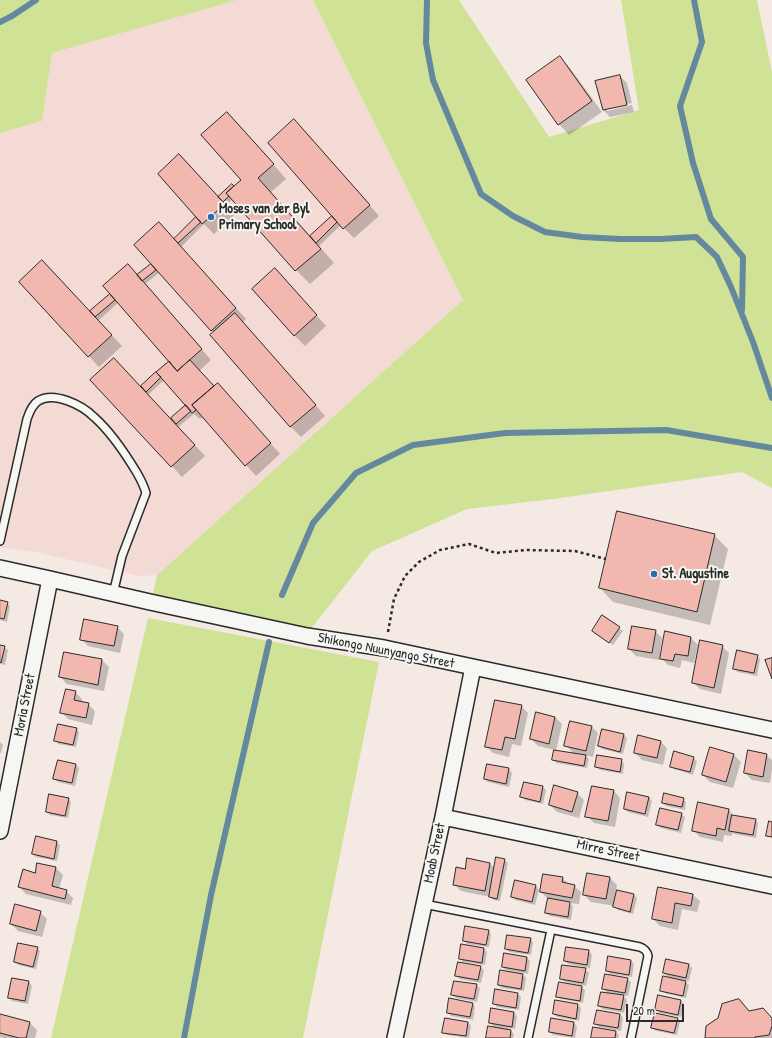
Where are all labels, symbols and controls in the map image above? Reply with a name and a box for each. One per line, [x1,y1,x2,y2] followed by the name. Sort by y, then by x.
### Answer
[219,201,310,234] place label: Moses van der Byl Primary School
[206,212,216,222] marker: Moses van der Byl Primary School
[662,566,729,582] place label: St. Augustine
[649,569,659,579] marker: St. Augustine
[316,630,456,672] street label: Shikongo Nuunyango Street
[11,672,39,738] street label: Moria Street
[420,821,450,885] street label: Moab Street
[575,836,641,866] street label: Mirre Street
[628,996,686,1022] scale bar
[633,1002,655,1019] text: 20 m

